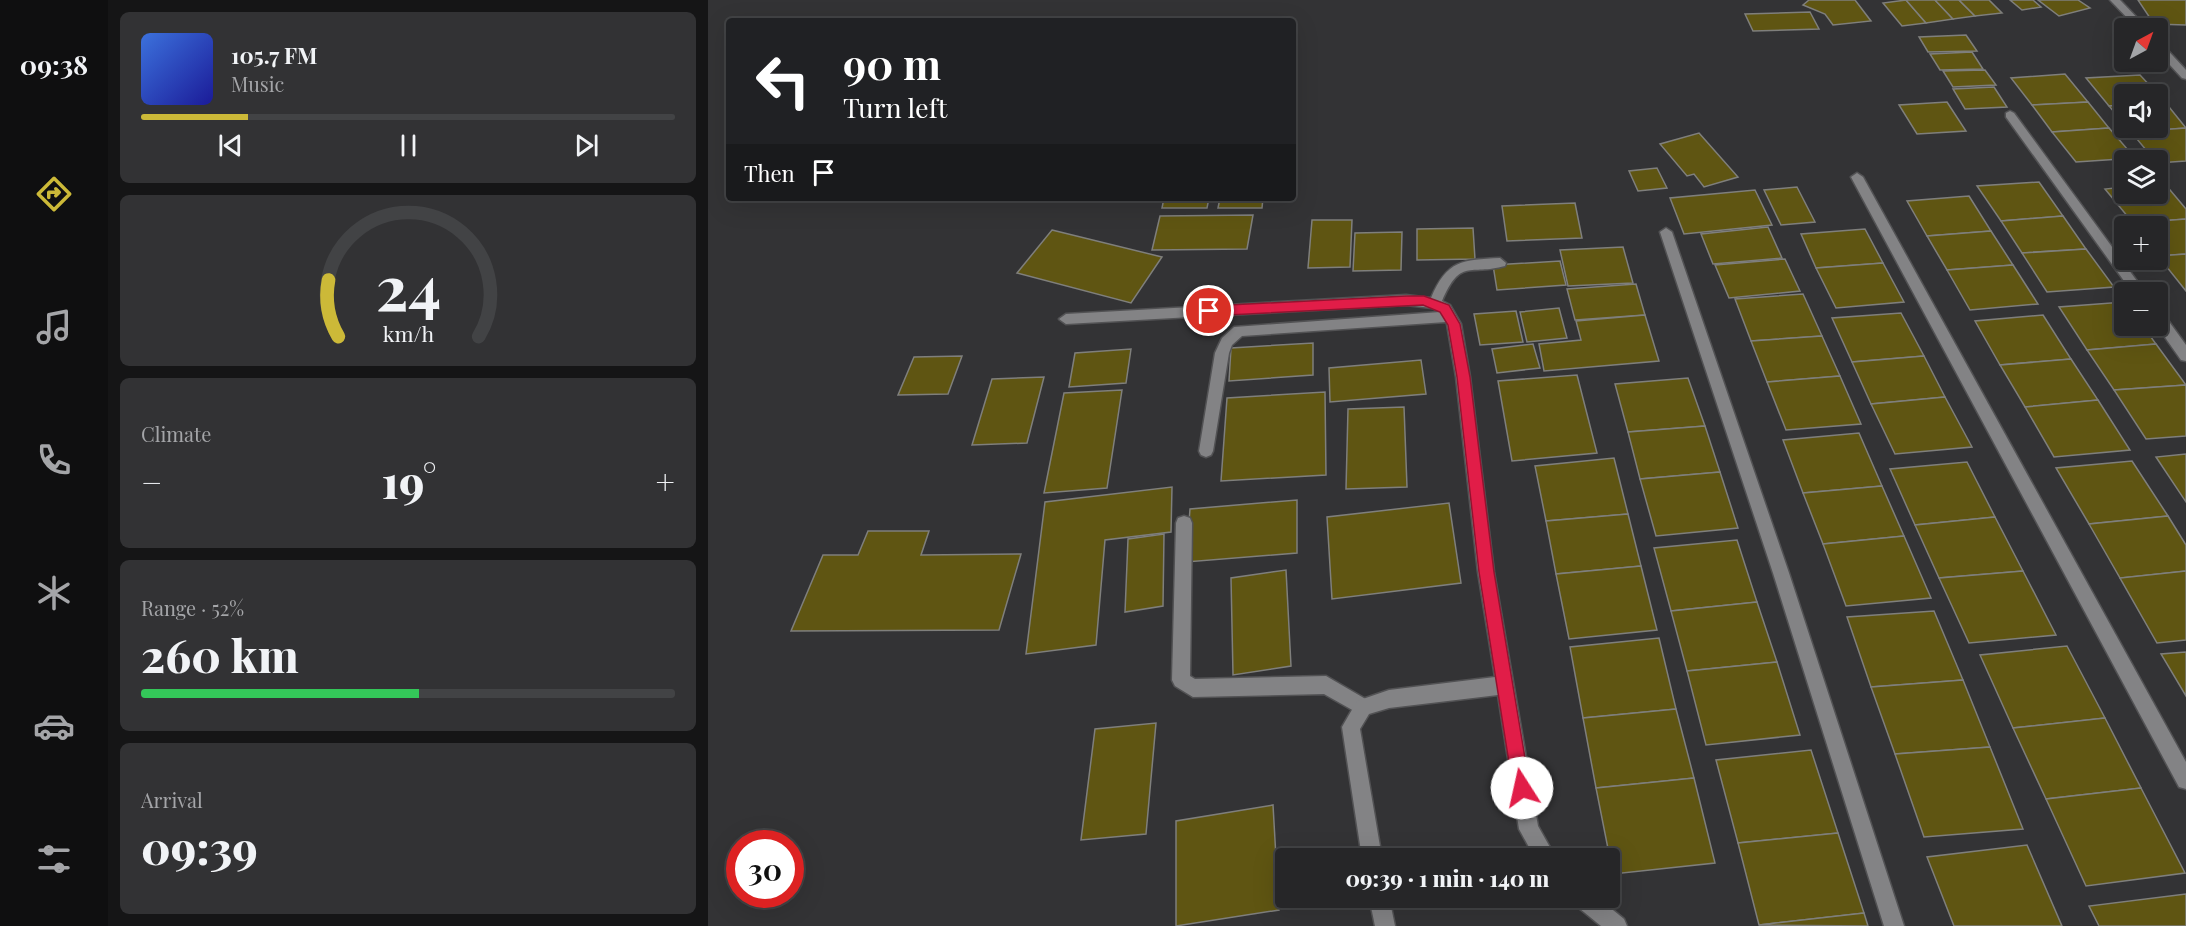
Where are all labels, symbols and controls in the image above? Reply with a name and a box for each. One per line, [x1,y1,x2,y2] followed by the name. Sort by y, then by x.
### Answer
[2114,18,2168,72] north arrow
[2114,18,2168,336] map controls
[843,35,941,91] text: 90 m
[231,40,317,70] text: 105.7 FM
[744,42,822,120] icon: left
[20,46,88,82] text: 09:38
[231,70,284,97] text: Music
[2114,84,2168,138] button: sound
[843,89,947,125] text: Turn left
[214,129,247,162] icon: previous
[392,129,425,162] icon: pause
[570,129,603,162] icon: next
[2114,150,2168,204] button: layers
[807,156,840,189] icon: arrive
[744,158,795,188] text: Then
[33,173,75,215] icon: directions
[2114,216,2168,270] button: +
[375,243,441,327] text: 24
[2114,282,2168,336] button: −
[1183,285,1234,336] pin
[1192,294,1225,327] icon: arrive
[33,306,75,348] icon: music
[382,320,434,348] text: km/h
[141,420,211,447] text: Climate
[33,439,75,481] icon: phone
[382,450,436,510] text: 19°
[141,459,162,503] text: −
[656,459,675,503] text: +
[33,572,75,614] icon: climate
[141,594,244,621] text: Range · 52%
[141,624,299,684] text: 260 km
[33,705,75,747] icon: car
[1490,756,1554,820] position arrow
[141,786,203,813] text: Arrival
[141,816,258,876] text: 09:39
[726,830,804,908] speed limit sign: 30
[33,838,75,880] icon: filters
[1346,863,1549,893] text: 09:39 · 1 min · 140 m

